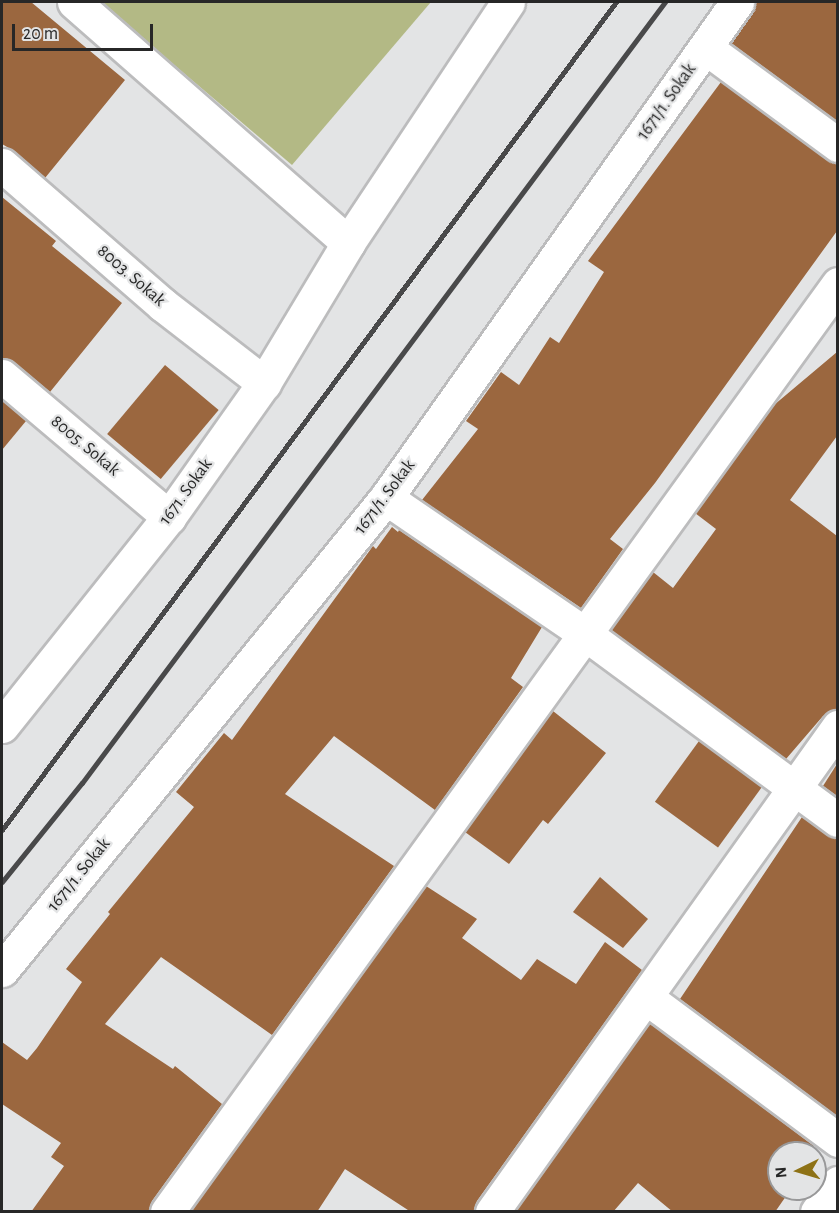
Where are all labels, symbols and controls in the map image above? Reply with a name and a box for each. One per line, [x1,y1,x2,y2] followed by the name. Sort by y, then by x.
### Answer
[15,12,156,50] scale bar
[23,25,58,43] text: 20 m
[633,60,701,144] street label: 1671/1. Sokak
[92,240,170,312] street label: 8003. Sokak
[46,411,124,481] street label: 8005. Sokak
[155,455,217,529] street label: 1671. Sokak
[350,455,420,539] street label: 1671/1. Sokak
[43,834,115,916] street label: 1671/1. Sokak
[767,1141,827,1201] north arrow
[773,1166,790,1179] text: N

